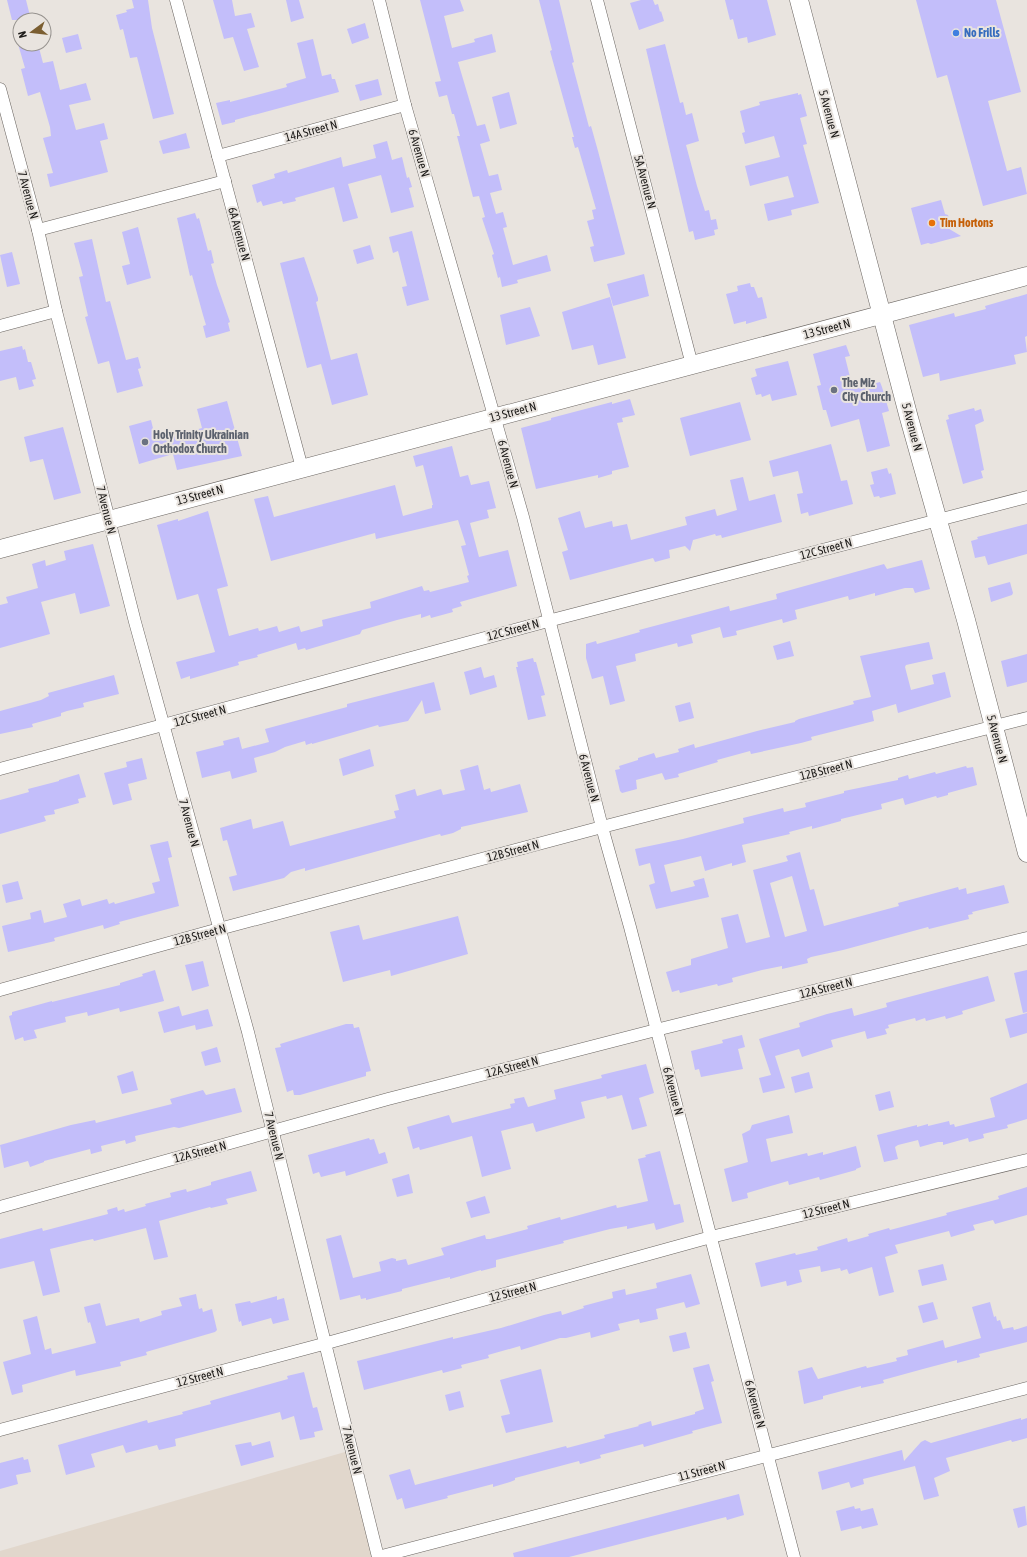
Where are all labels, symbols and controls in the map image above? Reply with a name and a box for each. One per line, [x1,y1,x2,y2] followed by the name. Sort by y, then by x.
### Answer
[12,12,52,52] north arrow
[964,26,1001,40] place label: No Frills
[951,28,961,38] marker: No Frills
[16,30,29,39] text: N
[816,88,842,140] street label: 5 Avenue N
[283,117,339,145] street label: 14A Street N
[405,127,433,179] street label: 6 Avenue N
[631,154,659,210] street label: 5A Avenue N
[15,169,41,221] street label: 7 Avenue N
[225,206,253,262] street label: 6A Avenue N
[940,216,994,230] place label: Tim Hortons
[927,218,937,228] marker: Tim Hortons
[802,316,852,342] street label: 13 Street N
[842,376,891,404] place label: The Miz City Church
[829,385,839,395] marker: The Miz City Church
[488,399,538,425] street label: 13 Street N
[899,401,925,453] street label: 5 Avenue N
[153,428,249,456] place label: Holy Trinity Ukrainian Orthodox Church
[140,437,150,447] marker: Holy Trinity Ukrainian Orthodox Church
[495,438,521,490] street label: 6 Avenue N
[175,482,225,508] street label: 13 Street N
[93,484,119,536] street label: 7 Avenue N
[798,535,854,563] street label: 12C Street N
[485,616,541,644] street label: 12C Street N
[172,702,228,730] street label: 12C Street N
[984,713,1010,765] street label: 5 Avenue N
[576,752,602,804] street label: 6 Avenue N
[798,757,854,783] street label: 12B Street N
[176,797,202,849] street label: 7 Avenue N
[485,837,541,865] street label: 12B Street N
[172,921,228,949] street label: 12B Street N
[798,975,854,1001] street label: 12A Street N
[484,1053,540,1081] street label: 12A Street N
[660,1065,686,1117] street label: 6 Avenue N
[261,1110,287,1162] street label: 7 Avenue N
[172,1138,228,1166] street label: 12A Street N
[801,1196,851,1222] street label: 12 Street N
[488,1279,538,1305] street label: 12 Street N
[175,1364,225,1390] street label: 12 Street N
[742,1378,768,1430] street label: 6 Avenue N
[339,1424,365,1476] street label: 7 Avenue N
[677,1458,727,1484] street label: 11 Street N

